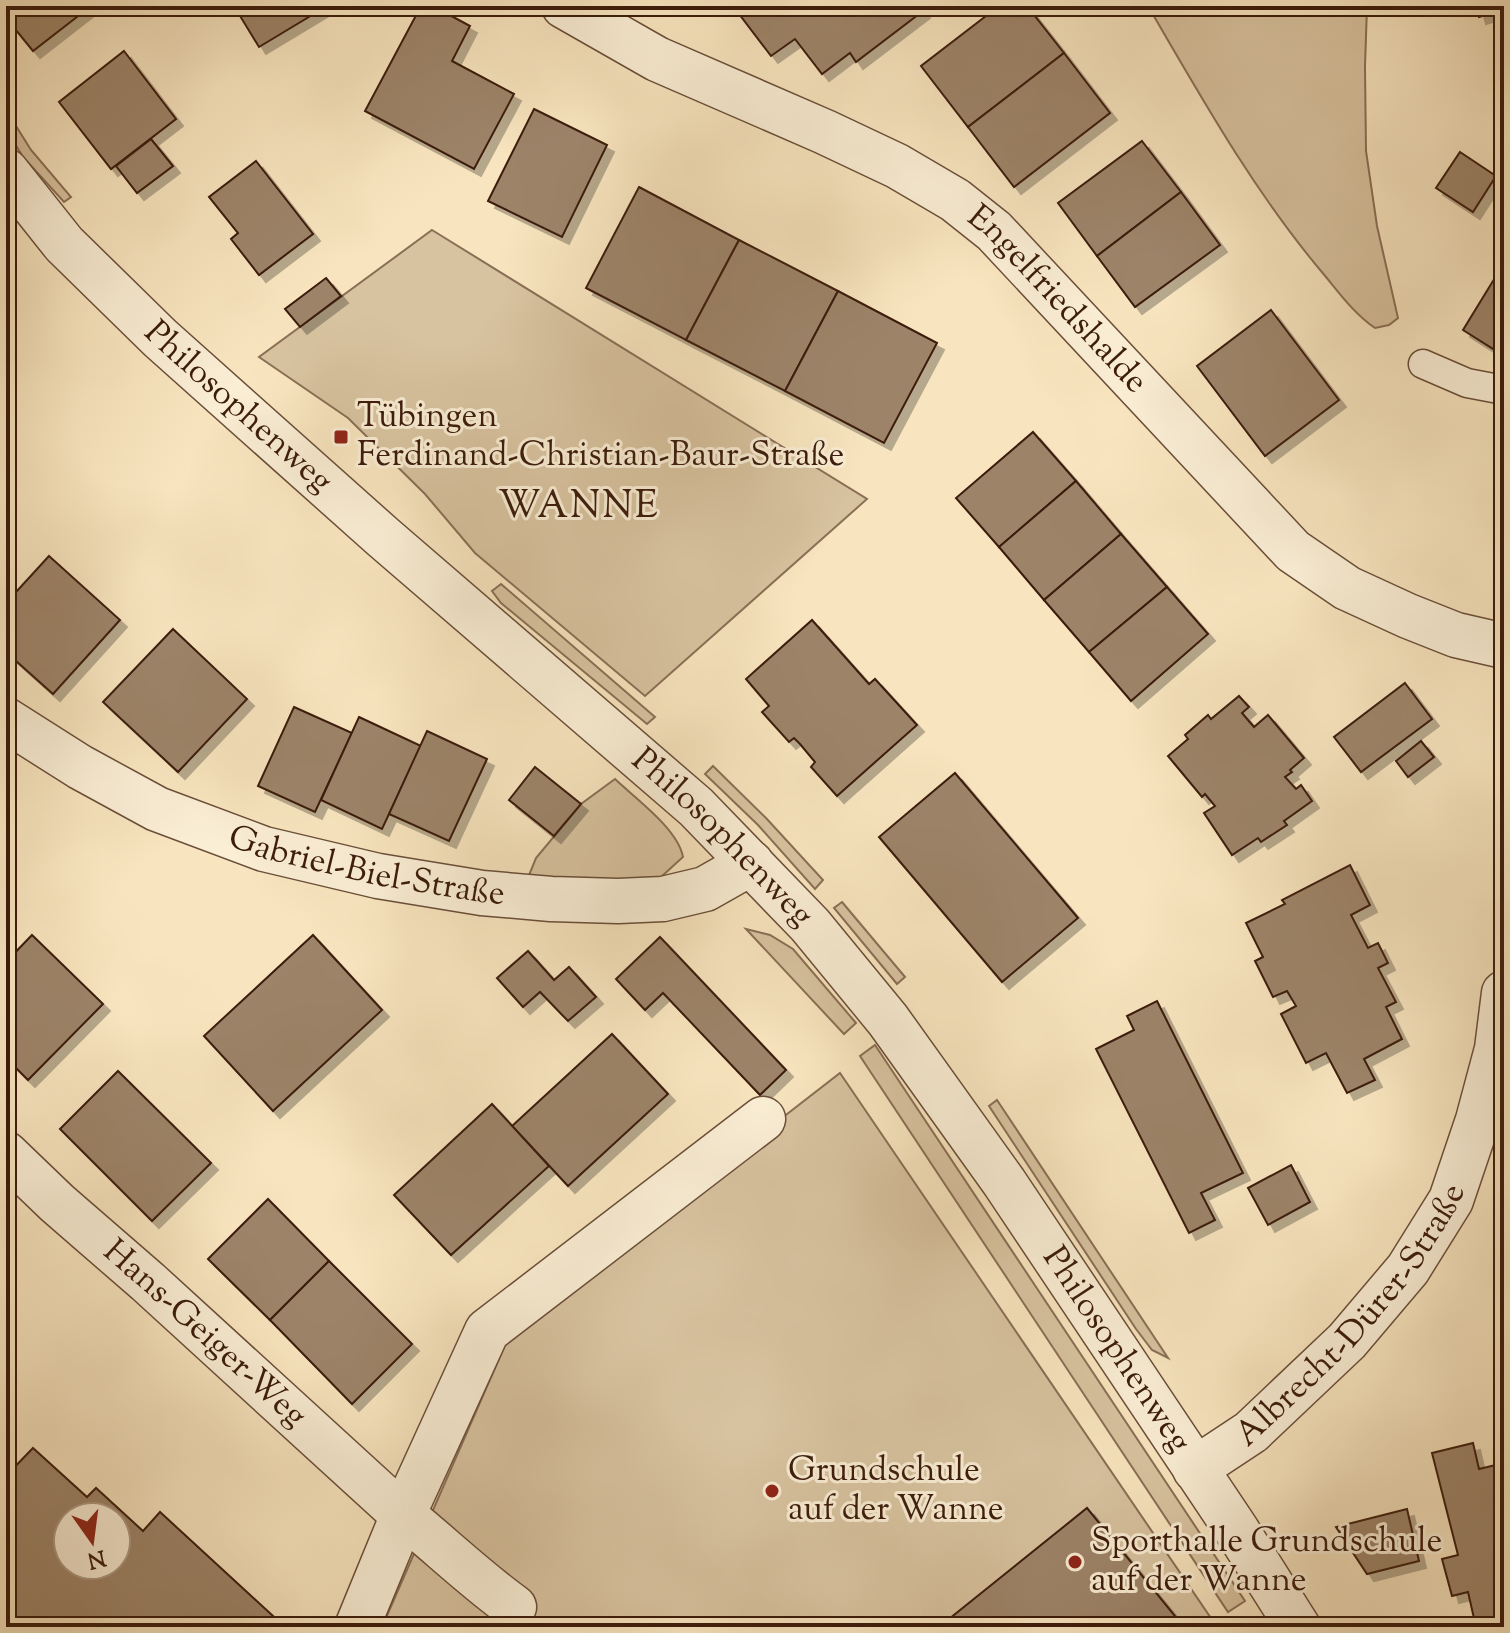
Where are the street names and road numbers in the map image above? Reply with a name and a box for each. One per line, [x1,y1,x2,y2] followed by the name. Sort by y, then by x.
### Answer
[956,194,1159,405] street label: Engelfriedshalde
[132,310,343,505] street label: Philosophenweg
[620,737,824,939] street label: Philosophenweg
[221,813,507,919] street label: Gabriel-Biel-Straße
[1225,1178,1479,1459] street label: Albrecht-Dürer-Straße
[92,1228,317,1440] street label: Hans-Geiger-Weg
[1030,1237,1203,1463] street label: Philosophenweg

